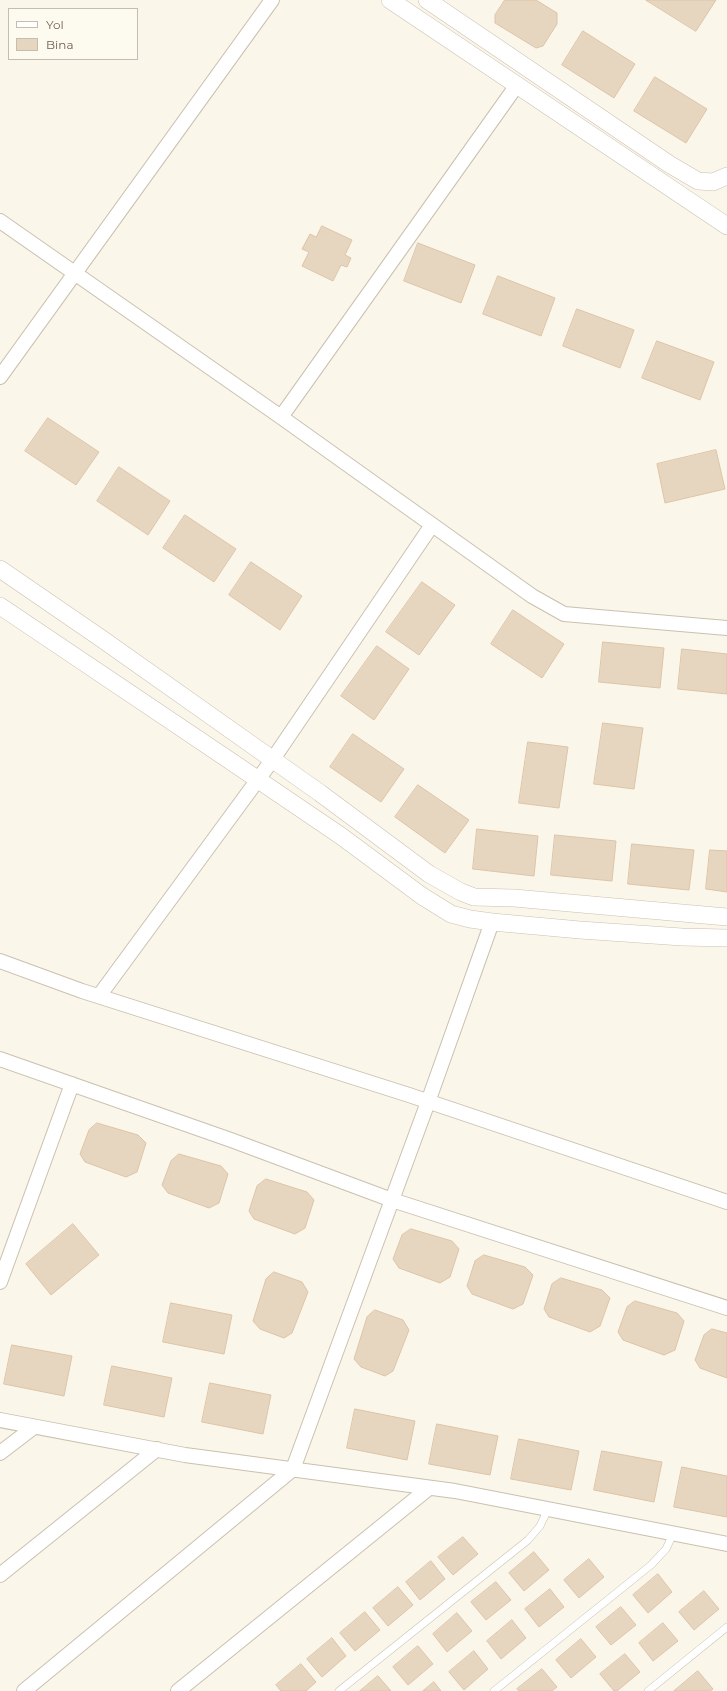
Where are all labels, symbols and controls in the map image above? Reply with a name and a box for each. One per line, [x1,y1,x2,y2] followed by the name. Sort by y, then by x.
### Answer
[8,8,138,60] legend
[46,17,64,32] text: Yol
[46,37,73,52] text: Bina

